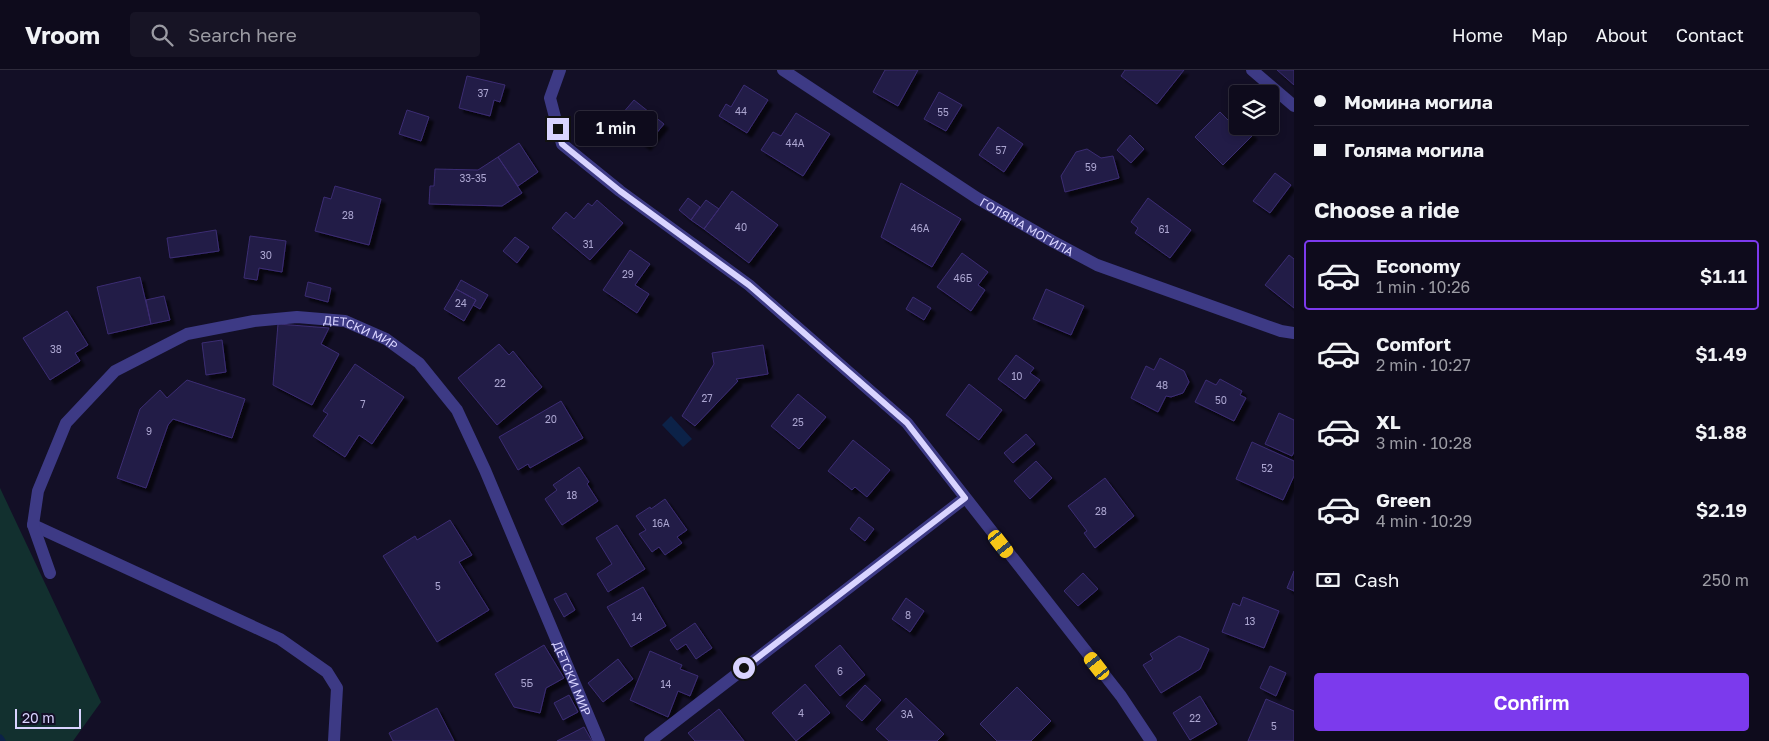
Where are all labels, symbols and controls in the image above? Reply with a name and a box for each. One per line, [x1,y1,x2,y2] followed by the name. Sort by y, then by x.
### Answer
[130,12,480,57] search box
[25,20,100,49] text: Vroom
[148,21,176,49] icon: search
[188,23,297,46] text: Search here
[1452,24,1503,46] text: Home
[1531,24,1568,46] text: Map
[1596,24,1648,46] text: About
[1676,24,1744,46] text: Contact
[1229,85,1279,135] map controls
[1229,85,1279,135] button: layers
[477,87,489,99] house number: 37
[1344,90,1493,113] text: Момина могила
[735,105,747,117] house number: 44
[937,106,949,118] house number: 55
[576,112,658,146] callout: 1 min
[547,118,569,140] route end
[596,118,636,138] text: 1 min
[786,137,805,149] house number: 44А
[1344,138,1484,161] text: Голяма могила
[995,144,1007,156] house number: 57
[1085,161,1097,173] house number: 59
[459,172,487,184] house number: 33-35
[978,194,1077,259] street label: ГОЛЯМА МОГИЛА
[1314,196,1460,223] text: Choose a ride
[342,209,354,221] house number: 28
[735,221,747,233] house number: 40
[911,222,930,234] house number: 46А
[1159,223,1170,235] house number: 61
[583,238,593,250] house number: 31
[260,249,272,261] house number: 30
[1316,253,1361,298] icon: car
[1376,254,1461,277] text: Economy
[1700,264,1747,287] text: $1.11
[622,268,634,280] house number: 29
[954,272,973,284] house number: 46Б
[1376,277,1470,297] text: 1 min · 10:26
[455,297,467,309] house number: 24
[323,312,401,353] street label: ДЕТСКИ МИР
[1316,331,1361,376] icon: car
[1376,332,1451,355] text: Comfort
[1695,342,1747,365] text: $1.49
[50,343,62,355] house number: 38
[1376,355,1471,375] text: 2 min · 10:27
[1011,370,1023,382] house number: 10
[494,377,506,389] house number: 22
[1156,379,1168,391] house number: 48
[701,392,713,404] house number: 27
[1215,394,1227,406] house number: 50
[360,398,366,410] house number: 7
[1316,409,1361,454] icon: car
[1376,410,1401,433] text: XL
[545,413,557,425] house number: 20
[792,416,804,428] house number: 25
[1695,420,1747,443] text: $1.88
[146,425,152,437] house number: 9
[1376,433,1472,453] text: 3 min · 10:28
[1261,462,1273,474] house number: 52
[1316,487,1361,532] icon: car
[1376,488,1431,511] text: Green
[567,489,577,501] house number: 18
[1696,498,1747,521] text: $2.19
[1095,505,1107,517] house number: 28
[1376,511,1472,531] text: 4 min · 10:29
[652,517,670,529] house number: 16А
[985,528,1016,560] car
[1314,566,1342,594] icon: cash
[1354,568,1399,591] text: Cash
[1702,570,1749,590] text: 250 m
[435,580,441,592] house number: 5
[905,609,911,621] house number: 8
[632,611,642,623] house number: 14
[1245,615,1255,627] house number: 13
[550,639,595,718] street label: ДЕТСКИ МИР
[1081,650,1112,682] car
[733,657,755,679] route start
[837,665,843,677] house number: 6
[1314,673,1749,731] button: Confirm
[521,677,534,689] house number: 5Б
[661,678,671,690] house number: 14
[15,706,81,729] scale bar
[798,707,804,719] house number: 4
[901,708,914,720] house number: 3А
[22,709,55,726] text: 20 m
[1189,712,1201,724] house number: 22
[1271,720,1277,732] house number: 5

